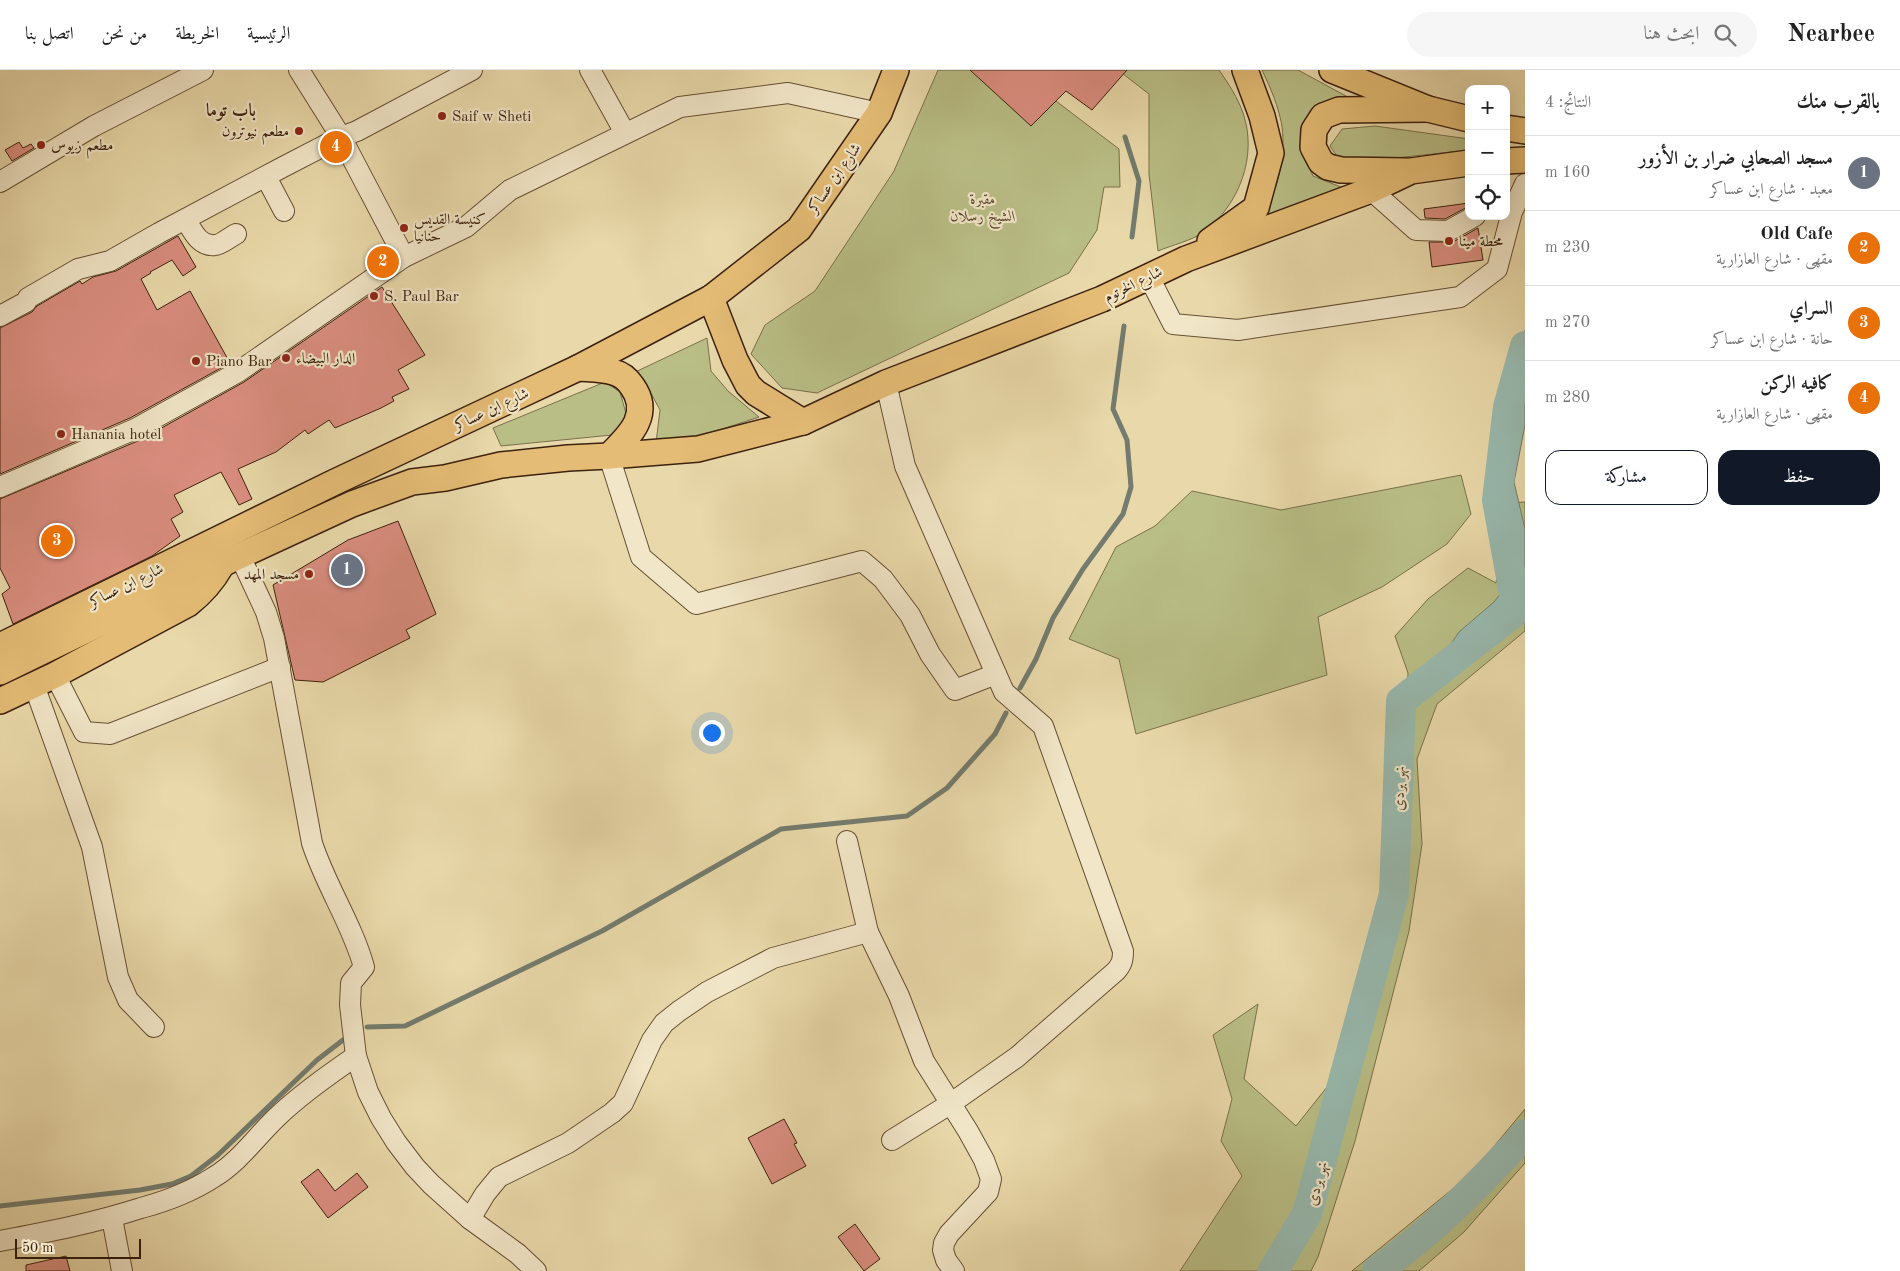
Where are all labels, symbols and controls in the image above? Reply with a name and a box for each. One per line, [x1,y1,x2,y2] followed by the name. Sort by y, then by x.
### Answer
[1407,12,1757,57] search box
[1711,21,1739,49] icon: search
[1787,23,1875,47] text: Nearbee
[25,25,74,43] text: اتصل بنا
[102,25,147,43] text: من نحن
[175,25,219,43] text: الخريطة
[247,25,290,43] text: الرئيسية
[1643,25,1699,44] text: ابحث هنا
[1465,85,1510,220] map controls
[1465,85,1510,130] button: +
[1797,92,1880,113] text: بالقرب منك
[1545,95,1591,111] text: النتائج: 4
[206,102,256,121] district label: باب توما
[436,110,448,122] marker: Saif w Sheti
[452,110,531,125] place label: Saif w Sheti
[222,125,289,145] place label: مطعم نيوترون
[293,125,305,137] marker: مطعم نيوترون
[320,128,352,166] pin: 4
[1465,130,1510,175] button: −
[35,139,47,151] marker: مطعم زيوس
[51,139,113,159] place label: مطعم زيوس
[803,140,868,220] street label: شارع ابن عساكر
[1639,150,1833,169] text: مسجد الصحابي ضرار بن الأزور
[1545,165,1590,181] text: 160 m
[1859,165,1869,181] text: 1
[1465,175,1510,220] button: locate
[1710,182,1833,198] text: معبد · شارع ابن عساكر
[950,193,1016,230] park label: مقبرة الشيخ رسلان
[414,212,486,245] place label: كنيسة القديس حنانيا
[398,222,410,234] marker: كنيسة القديس حنانيا
[1760,225,1833,244] text: Old Cafe
[1443,235,1455,247] marker: محطة مينا
[1459,235,1503,250] place label: محطة مينا
[1545,240,1590,256] text: 230 m
[1859,240,1869,256] text: 2
[367,243,399,281] pin: 2
[1716,252,1833,268] text: مقهى · شارع العازارية
[1102,265,1167,309] street label: شارع الخرتوم
[368,290,380,302] marker: S. Paul Bar
[384,290,459,305] place label: S. Paul Bar
[1789,300,1833,319] text: السراي
[1545,315,1590,331] text: 270 m
[1859,315,1869,331] text: 3
[1711,332,1833,348] text: حانة · شارع ابن عساكر
[280,352,292,364] marker: الدار البيضاء
[296,352,355,367] place label: الدار البيضاء
[190,355,202,367] marker: Piano Bar
[206,355,271,370] place label: Piano Bar
[1760,375,1833,394] text: كافيه الركن
[449,385,533,439] street label: شارع ابن عساكر
[1545,390,1590,406] text: 280 m
[1859,390,1869,406] text: 4
[1716,407,1833,423] text: مقهى · شارع العازارية
[55,428,67,440] marker: Hanania hotel
[71,428,161,443] place label: Hanania hotel
[1545,450,1708,505] button: مشاركة
[1718,450,1880,505] button: حفظ
[41,522,73,560] pin: 3
[331,551,363,589] pin: 1
[84,560,168,615] street label: شارع ابن عساكر
[244,568,299,583] place label: مسجد المهد
[303,568,315,580] marker: مسجد المهد
[699,720,725,746] your location
[1391,765,1410,811] water label: نهر بردى
[1304,1159,1333,1208] water label: نهر بردى
[15,1236,141,1259] scale bar
[22,1241,53,1255] text: 50 m

